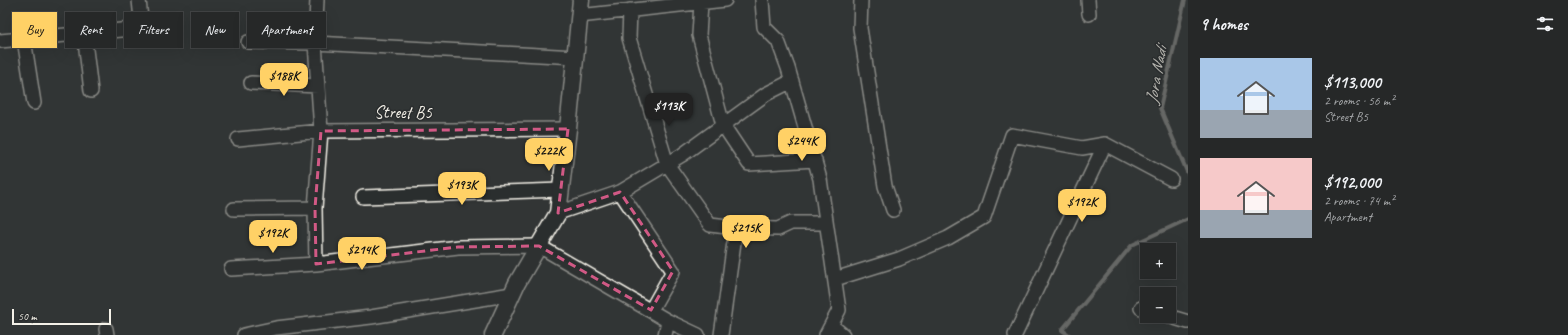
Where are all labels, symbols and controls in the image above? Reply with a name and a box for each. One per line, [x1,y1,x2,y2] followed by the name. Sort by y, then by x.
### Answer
[12,12,57,48] chip: Buy
[65,12,116,48] chip: Rent
[124,12,183,48] chip: Filters
[191,12,239,48] chip: New
[247,12,326,48] chip: Apartment
[1534,13,1556,35] icon: filters
[1200,14,1248,35] text: 9 homes
[1140,40,1173,107] water label: Jora Nadi
[256,63,312,97] pin: $188K
[269,68,299,84] text: $188K
[1324,72,1381,93] text: $113,000
[1232,74,1280,122] icon: home
[641,93,697,127] pin: $113K
[1324,93,1394,109] text: 2 rooms · 56 m²
[654,98,684,114] text: $113K
[374,102,433,123] street label: Street B5
[1324,109,1368,125] text: Street B5
[774,128,830,162] pin: $244K
[787,133,817,149] text: $244K
[521,138,577,172] pin: $222K
[534,143,564,159] text: $222K
[434,172,490,206] pin: $193K
[1324,172,1381,193] text: $192,000
[1232,174,1280,222] icon: home
[447,177,477,193] text: $193K
[1054,189,1110,223] pin: $192K
[1324,193,1394,209] text: 2 rooms · 74 m²
[1067,194,1097,210] text: $192K
[1324,209,1372,225] text: Apartment
[718,215,774,249] pin: $215K
[245,220,301,254] pin: $192K
[731,220,761,236] text: $215K
[258,225,288,241] text: $192K
[334,237,390,271] pin: $214K
[347,242,377,258] text: $214K
[1140,243,1176,323] map controls
[1140,243,1176,279] button: +
[1140,287,1176,323] button: −
[12,307,111,326] scale bar
[18,309,37,323] text: 50 m

